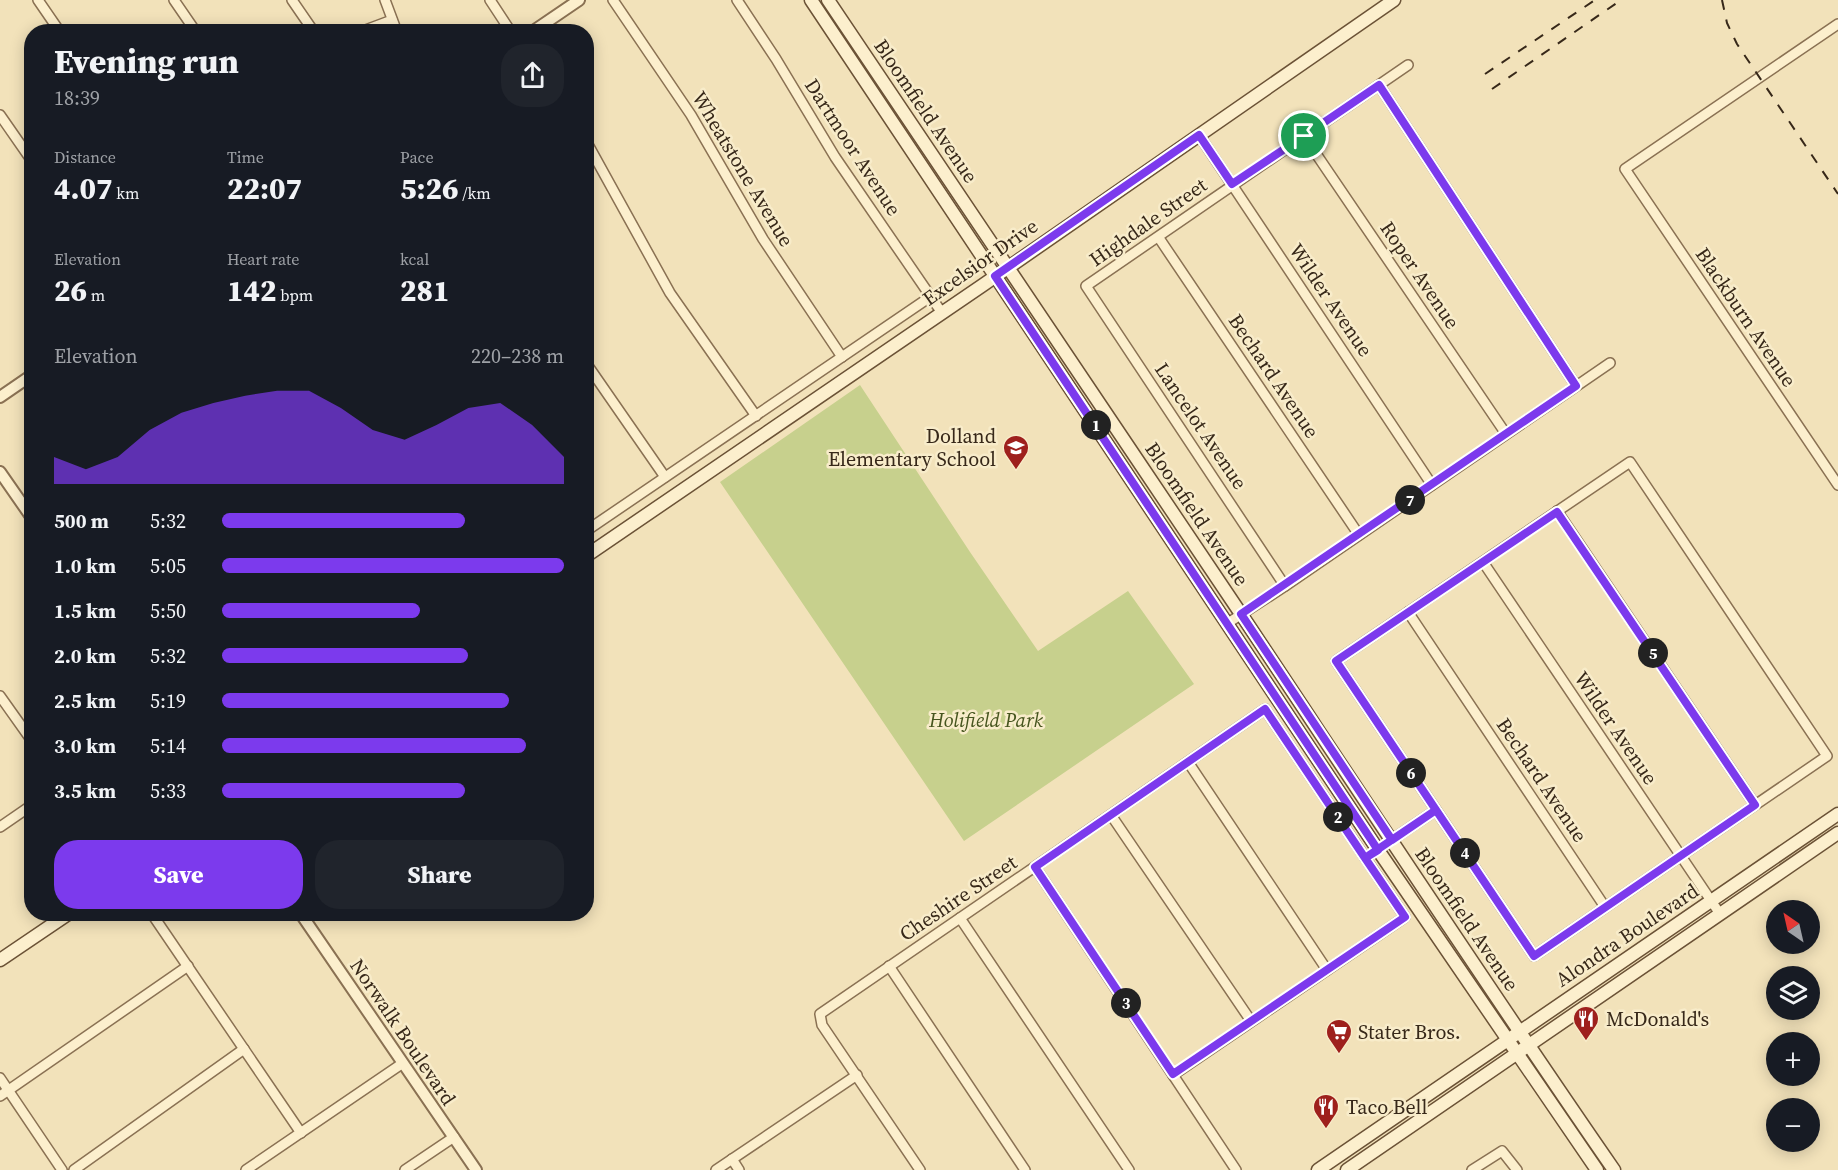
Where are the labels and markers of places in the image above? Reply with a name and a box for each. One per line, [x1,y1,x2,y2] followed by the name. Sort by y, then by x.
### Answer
[1278,110,1329,161] pin
[1081,410,1111,440] pin: 1
[828,422,997,473] place label: Dolland Elementary School
[1001,433,1031,471] school or university icon: Dolland Elementary School
[1395,485,1425,515] pin: 7
[1638,638,1668,668] pin: 5
[1396,758,1426,788] pin: 6
[1323,802,1353,832] pin: 2
[1450,838,1480,868] pin: 4
[1111,988,1141,1018] pin: 3
[1571,1004,1601,1042] restaurant icon: McDonald's
[1606,1005,1709,1033] place label: McDonald's
[1324,1017,1354,1055] supermarket icon: Stater Bros.
[1358,1018,1461,1046] place label: Stater Bros.
[1311,1092,1341,1130] restaurant icon: Taco Bell
[1346,1093,1427,1121] place label: Taco Bell

